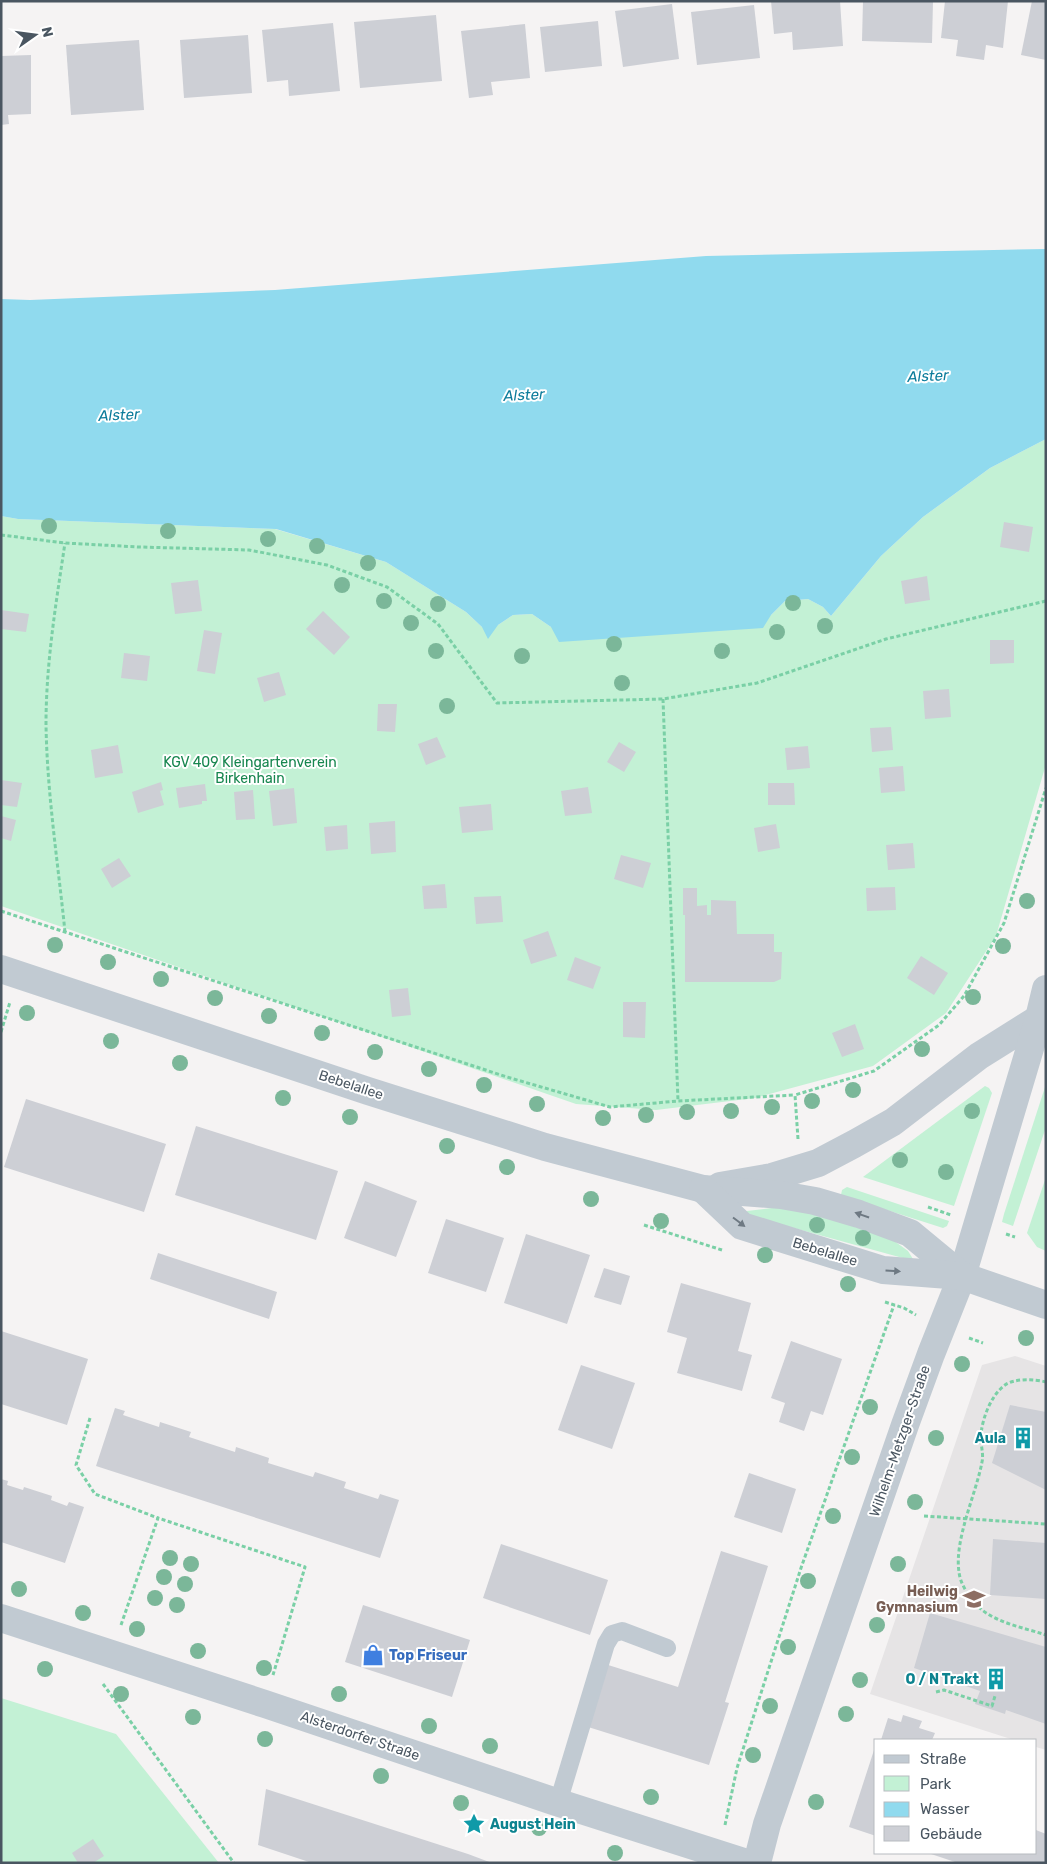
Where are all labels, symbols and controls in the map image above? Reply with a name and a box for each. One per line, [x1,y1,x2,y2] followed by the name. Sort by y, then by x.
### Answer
[10,10,60,60] north arrow
[38,25,57,39] text: N
[906,366,950,386] water label: Alster
[502,385,546,405] water label: Alster
[97,405,141,425] water label: Alster
[163,754,337,787] park label: KGV 409 Kleingartenverein Birkenhain
[317,1067,386,1103] street label: Bebelallee
[855,1211,870,1218] one-way arrow
[732,1216,745,1227] one-way arrow
[790,1234,860,1270] street label: Bebelallee
[885,1267,901,1275] one-way arrow
[866,1363,934,1519] street label: Wilhelm-Metzger-Straße
[1010,1425,1036,1451] building icon: Aula
[975,1430,1006,1447] place label: Aula
[876,1583,958,1616] place label: Heilwig Gymnasium
[961,1586,987,1612] school or university icon: Heilwig Gymnasium
[360,1642,386,1668] shop icon: Top Friseur
[389,1647,468,1664] place label: Top Friseur
[983,1666,1009,1692] building icon: O / N Trakt
[906,1671,979,1688] place label: O / N Trakt
[298,1708,422,1764] street label: Alsterdorfer Straße
[874,1739,1037,1854] legend
[920,1750,966,1768] text: Straße
[920,1775,951,1793] text: Park
[920,1800,970,1818] text: Wasser
[461,1811,487,1837] place icon: August Hein
[490,1816,576,1833] place label: August Hein
[920,1825,982,1843] text: Gebäude

